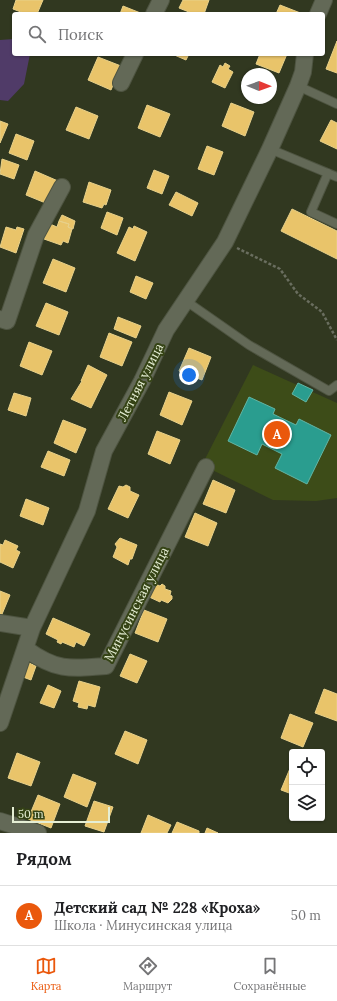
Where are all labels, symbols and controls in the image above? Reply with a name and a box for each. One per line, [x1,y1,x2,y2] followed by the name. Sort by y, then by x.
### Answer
[12,12,325,56] search box
[26,23,48,45] icon: search
[58,25,103,44] text: Поиск
[241,68,277,104] north arrow
[113,340,168,424] street label: Летняя улица
[179,365,199,385] your location
[264,419,290,449] pin: A
[100,544,173,664] street label: Минусинская улица
[289,749,325,821] map controls
[289,749,325,785] button: locate
[289,785,325,821] button: layers
[12,805,110,824] scale bar
[18,807,44,821] text: 50 m
[16,848,72,870] text: Рядом
[54,898,260,917] text: Детский сад № 228 «Кроха»
[25,907,33,924] text: A
[291,907,321,924] text: 50 m
[54,917,232,934] text: Школа · Минусинская улица
[31,955,62,993] tab: Карта
[123,955,172,993] tab: Маршрут
[233,955,306,993] tab: Сохранённые

